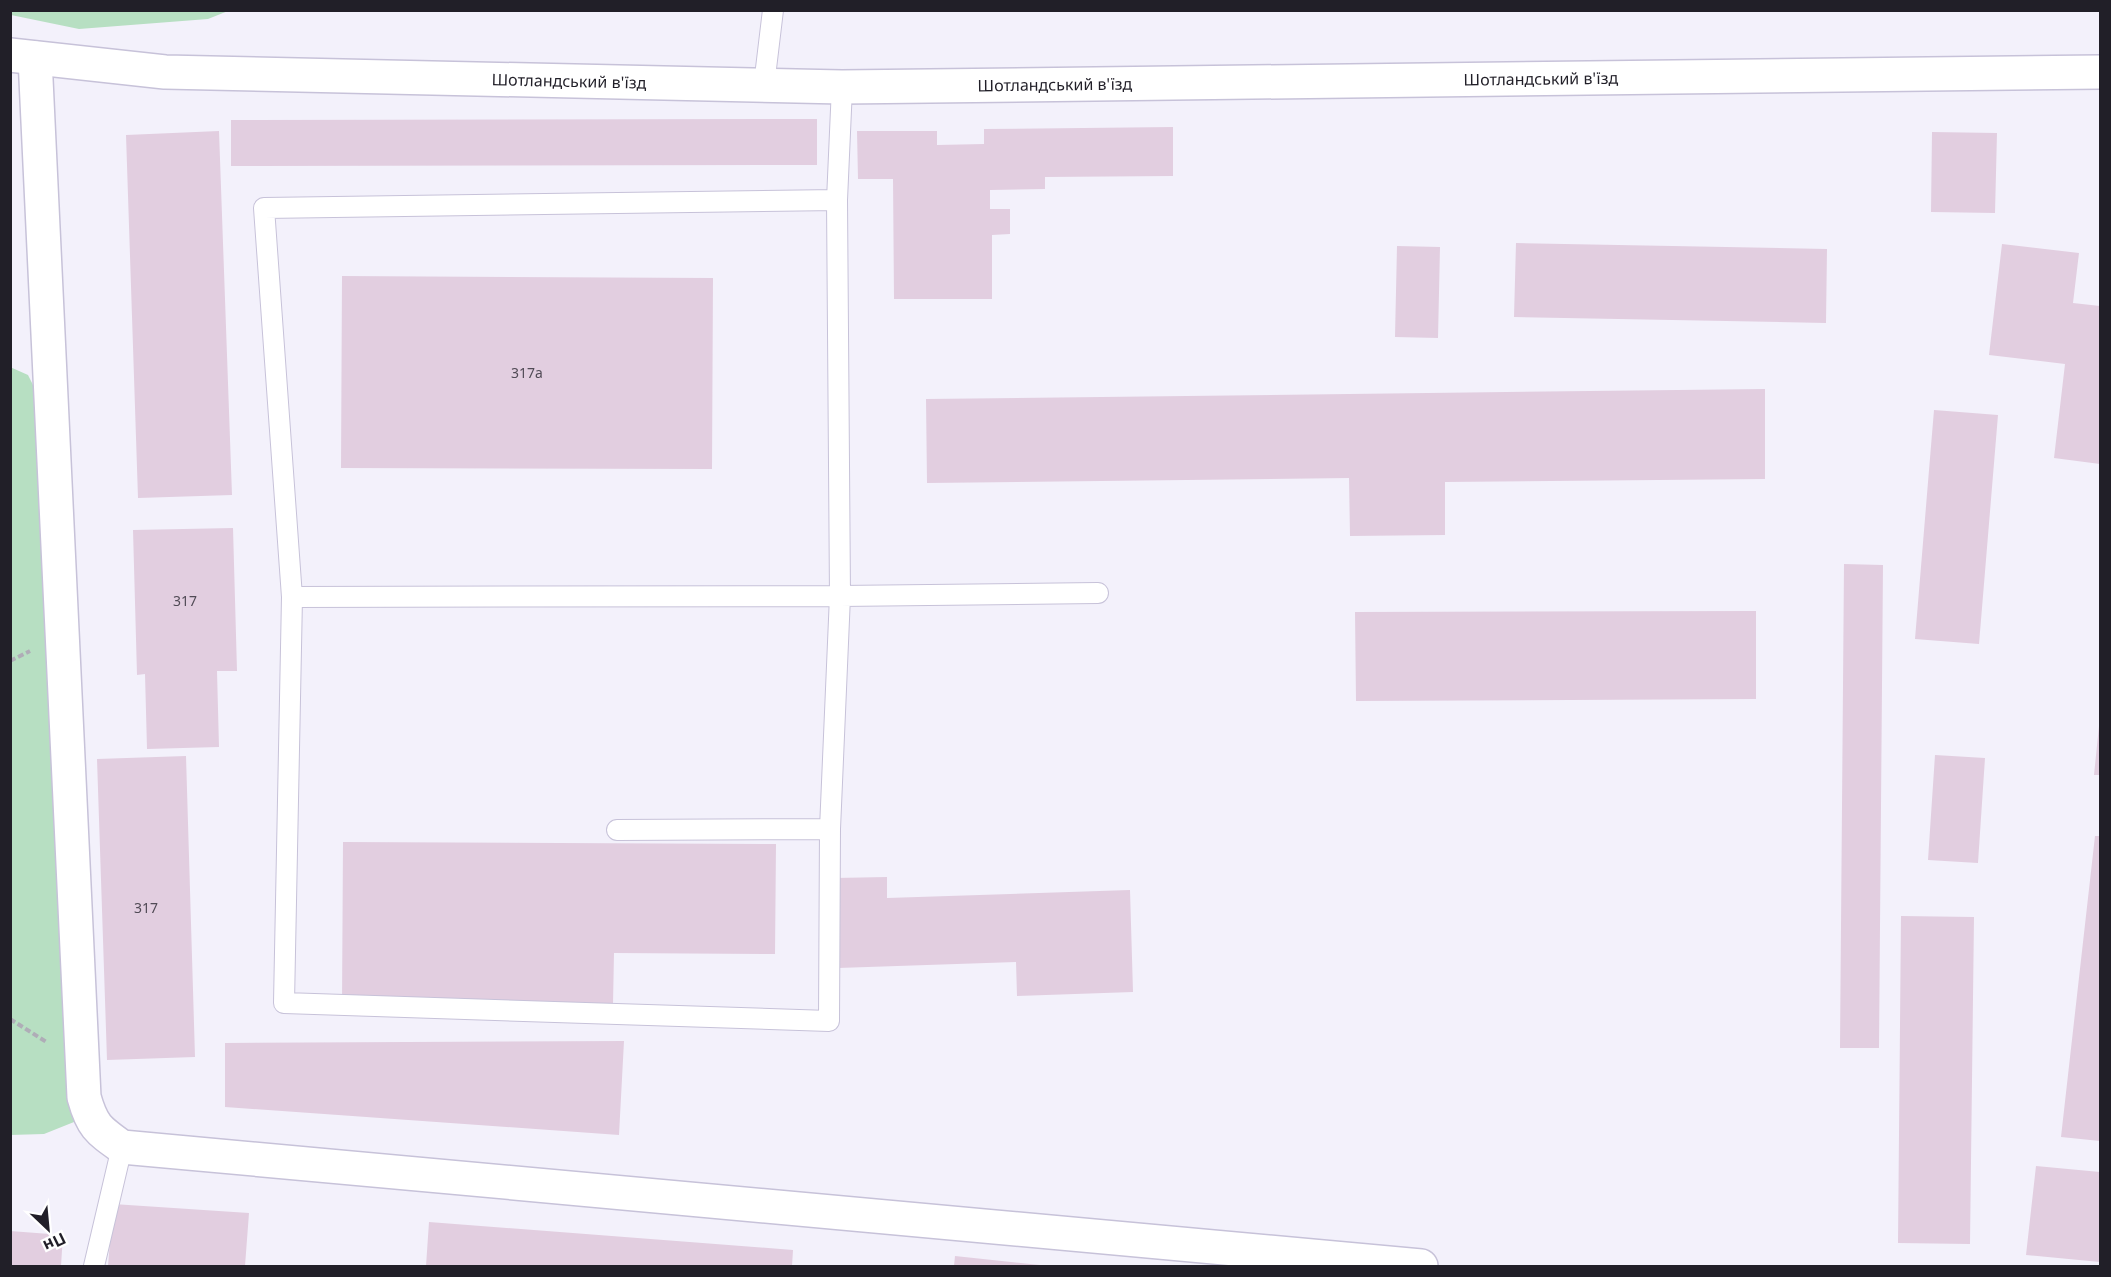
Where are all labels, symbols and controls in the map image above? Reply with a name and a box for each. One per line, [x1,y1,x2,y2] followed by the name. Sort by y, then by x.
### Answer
[1463,67,1619,91] street label: Шотландський в'їзд
[491,68,647,94] street label: Шотландський в'їзд
[977,73,1133,96] street label: Шотландський в'їзд
[511,363,543,382] house number: 317а
[173,591,197,610] house number: 317
[134,898,158,917] house number: 317
[18,1199,78,1259] north arrow
[40,1228,70,1257] text: Пн

